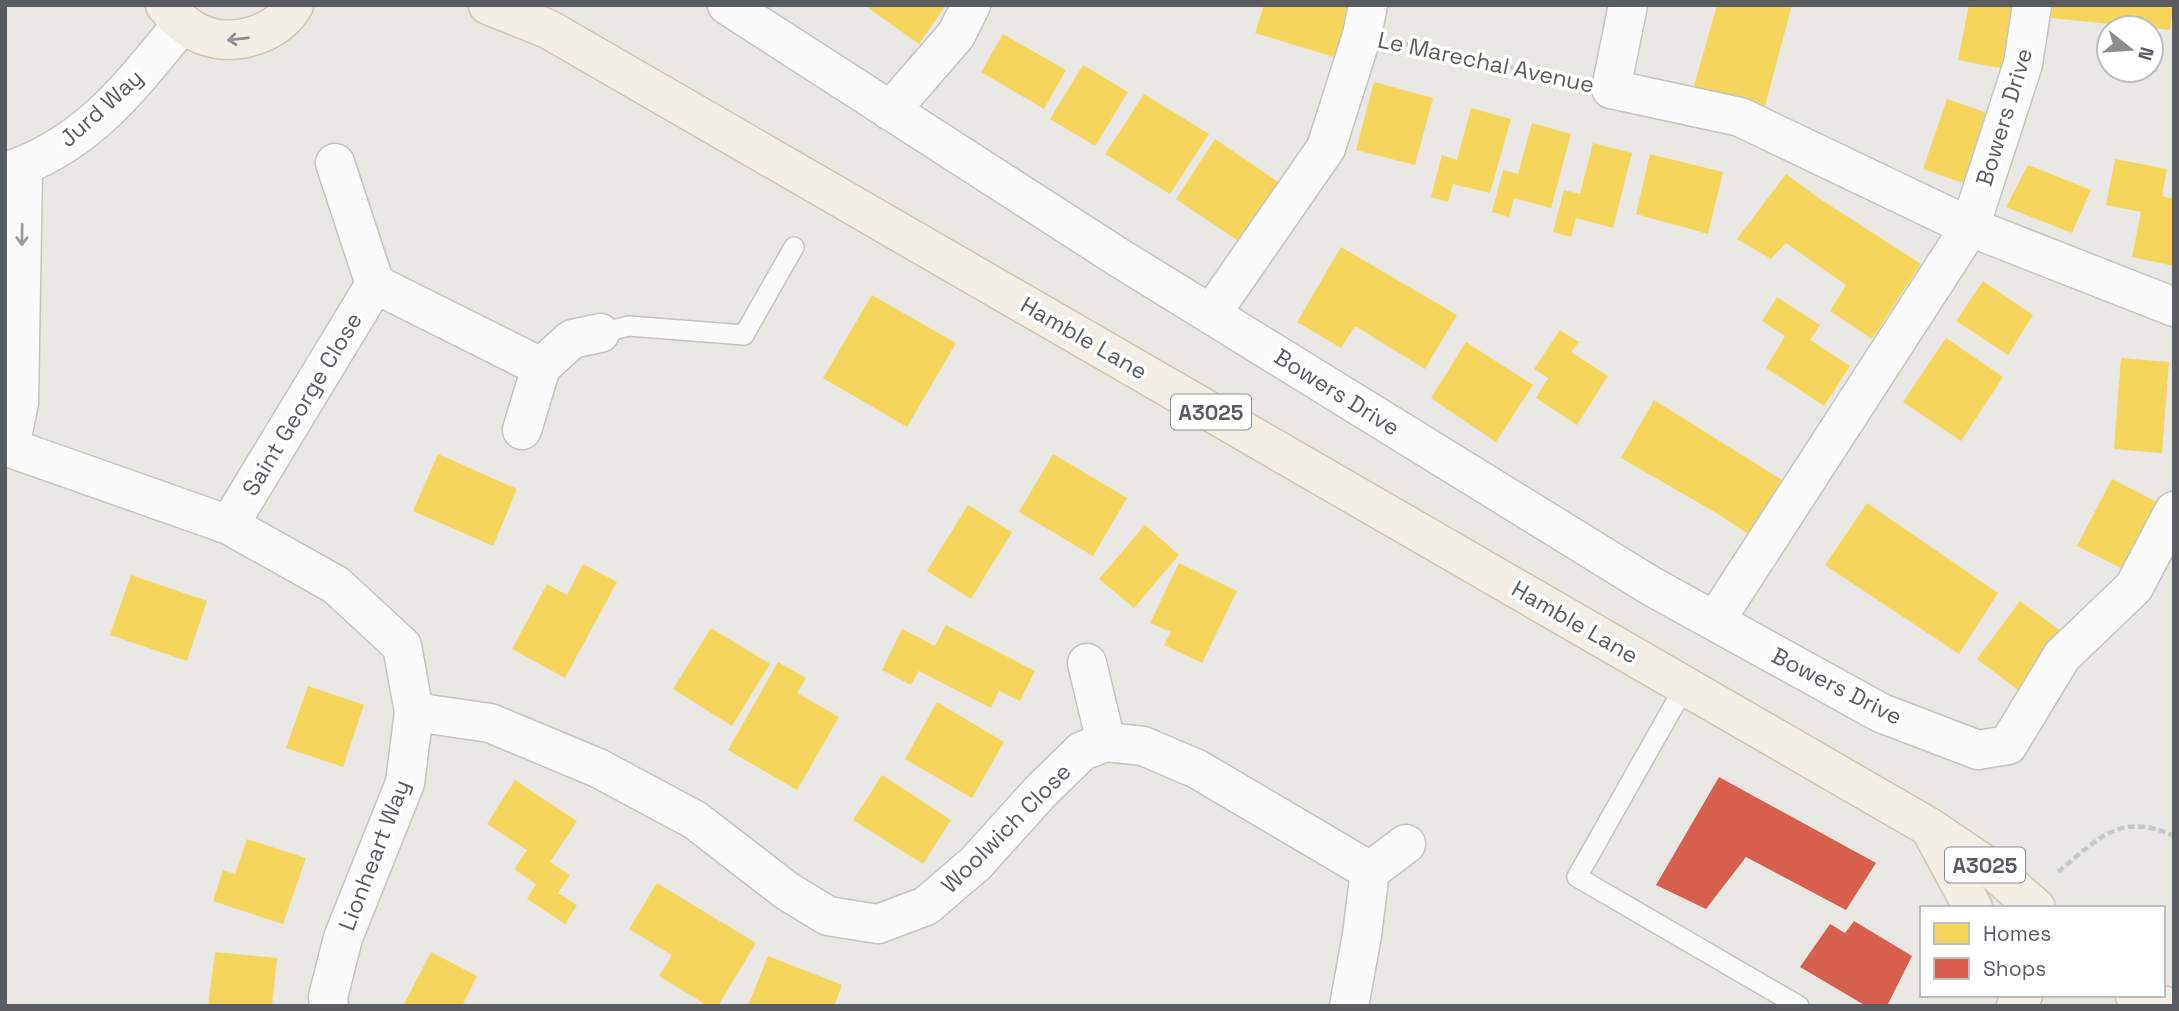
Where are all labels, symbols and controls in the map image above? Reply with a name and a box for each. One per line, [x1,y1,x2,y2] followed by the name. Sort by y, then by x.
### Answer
[2095,14,2165,84] north arrow
[1375,24,1597,100] street label: Le Marechal Avenue
[227,33,250,46] one-way arrow
[1969,44,2039,190] street label: Bowers Drive
[2132,44,2160,64] text: N
[53,62,149,154] street label: Jurd Way
[15,223,28,246] one-way arrow
[1015,290,1153,386] street label: Hamble Lane
[235,307,369,501] street label: Saint George Close
[1269,341,1405,443] street label: Bowers Drive
[1171,394,1251,430] road number: A3025
[1506,574,1644,670] street label: Hamble Lane
[1767,640,1907,732] street label: Bowers Drive
[935,757,1077,899] street label: Woolwich Close
[331,775,417,935] street label: Lionheart Way
[1945,848,2025,882] road number: A3025
[1920,906,2165,997] legend
[1983,920,2051,947] text: Homes
[1983,955,2046,982] text: Shops

